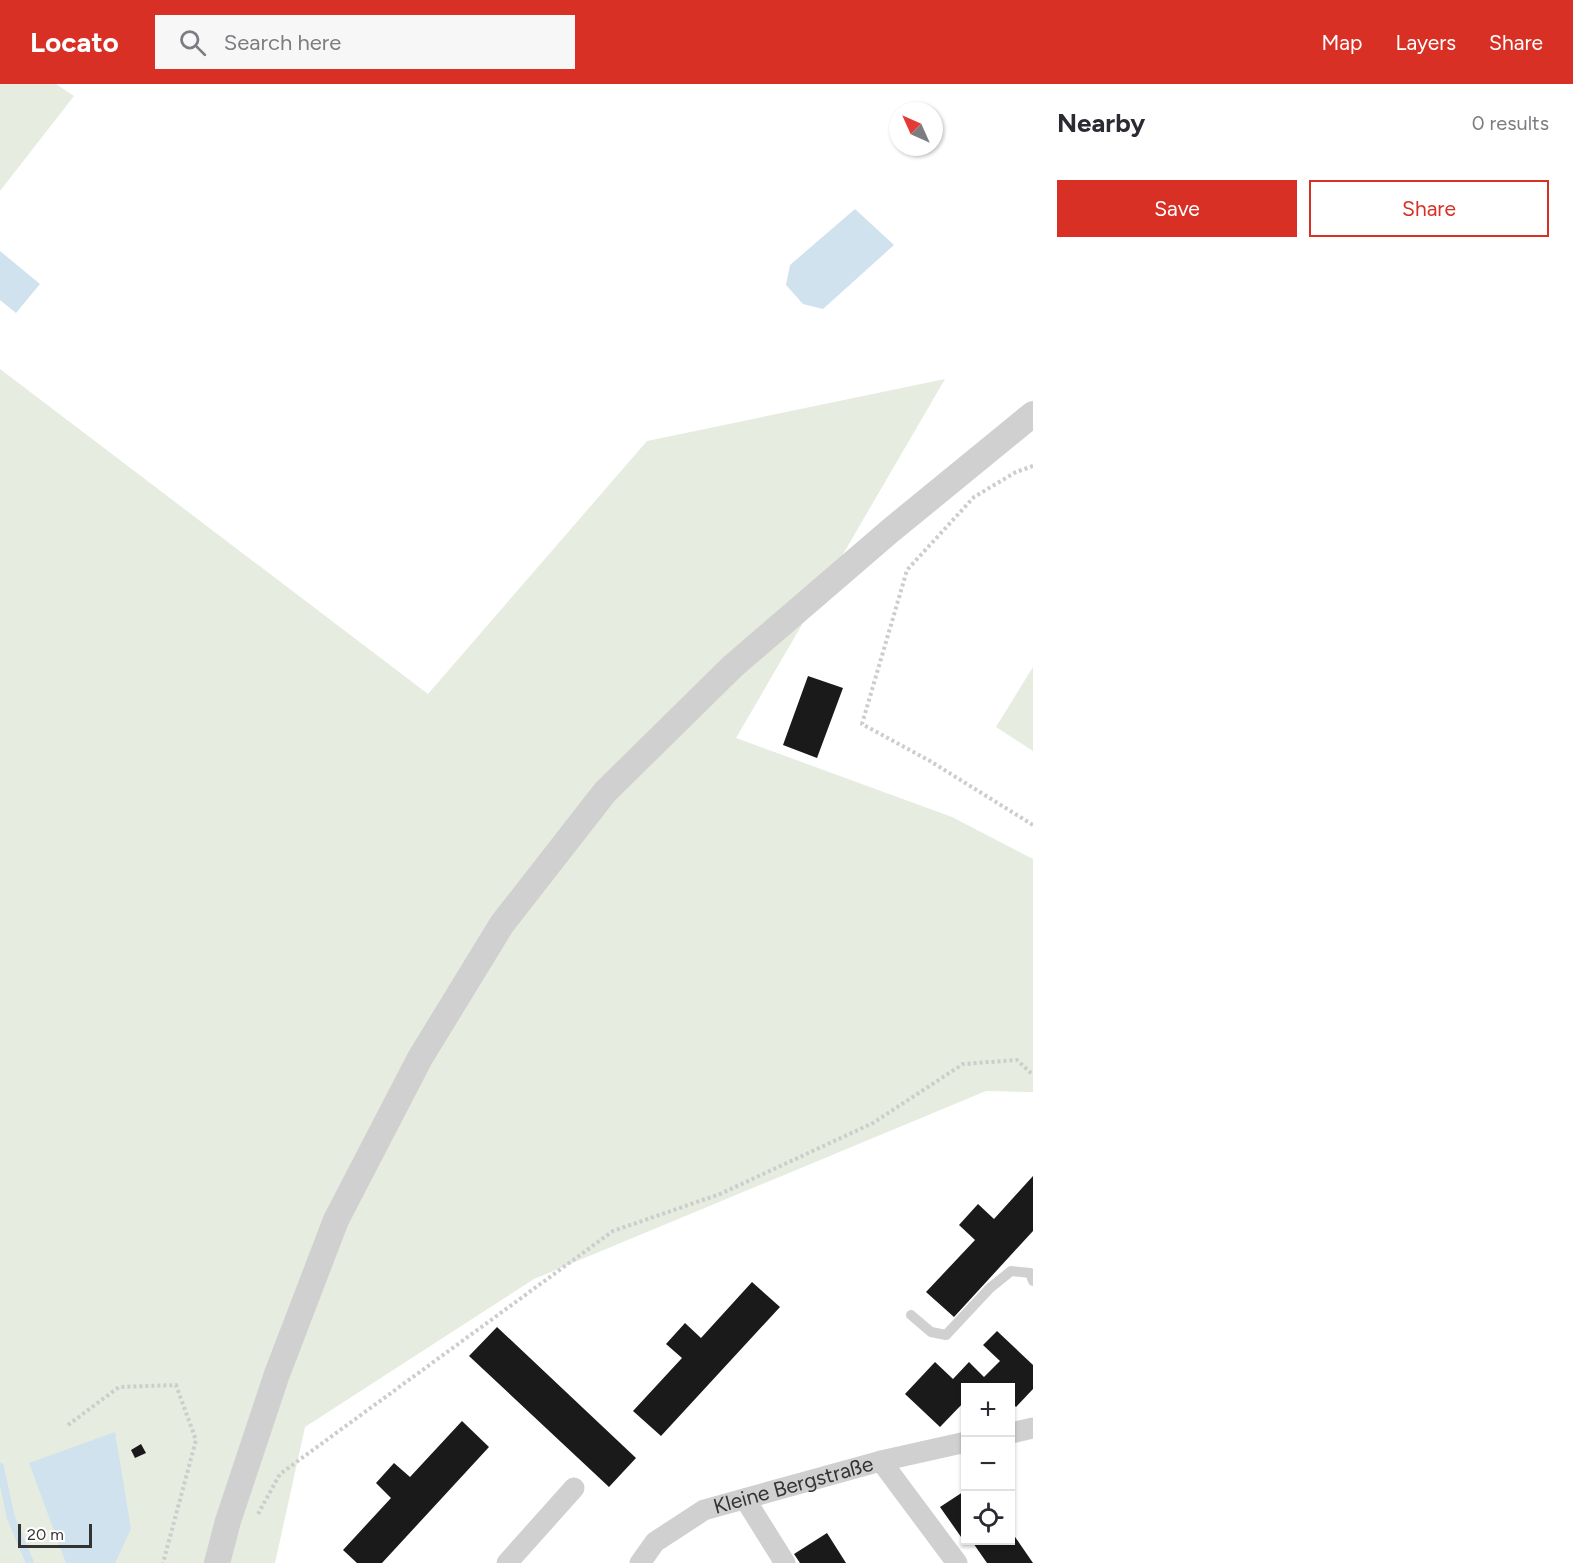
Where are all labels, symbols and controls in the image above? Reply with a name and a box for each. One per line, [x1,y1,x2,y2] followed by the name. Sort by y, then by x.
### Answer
[155,15,575,69] search box
[30,25,119,59] text: Locato
[176,26,209,59] icon: search
[224,29,341,56] text: Search here
[1322,30,1362,55] text: Map
[1395,30,1456,55] text: Layers
[1489,30,1543,55] text: Share
[889,102,943,156] north arrow
[1057,107,1145,139] text: Nearby
[1472,111,1549,135] text: 0 results
[1057,180,1297,237] button: Save
[1309,180,1549,237] button: Share
[961,1383,1015,1545] map controls
[961,1383,1015,1437] button: +
[961,1437,1015,1491] button: −
[710,1451,876,1519] street label: Kleine Bergstraße
[961,1491,1015,1545] button: locate
[18,1521,92,1548] scale bar
[27,1525,64,1544] text: 20 m

